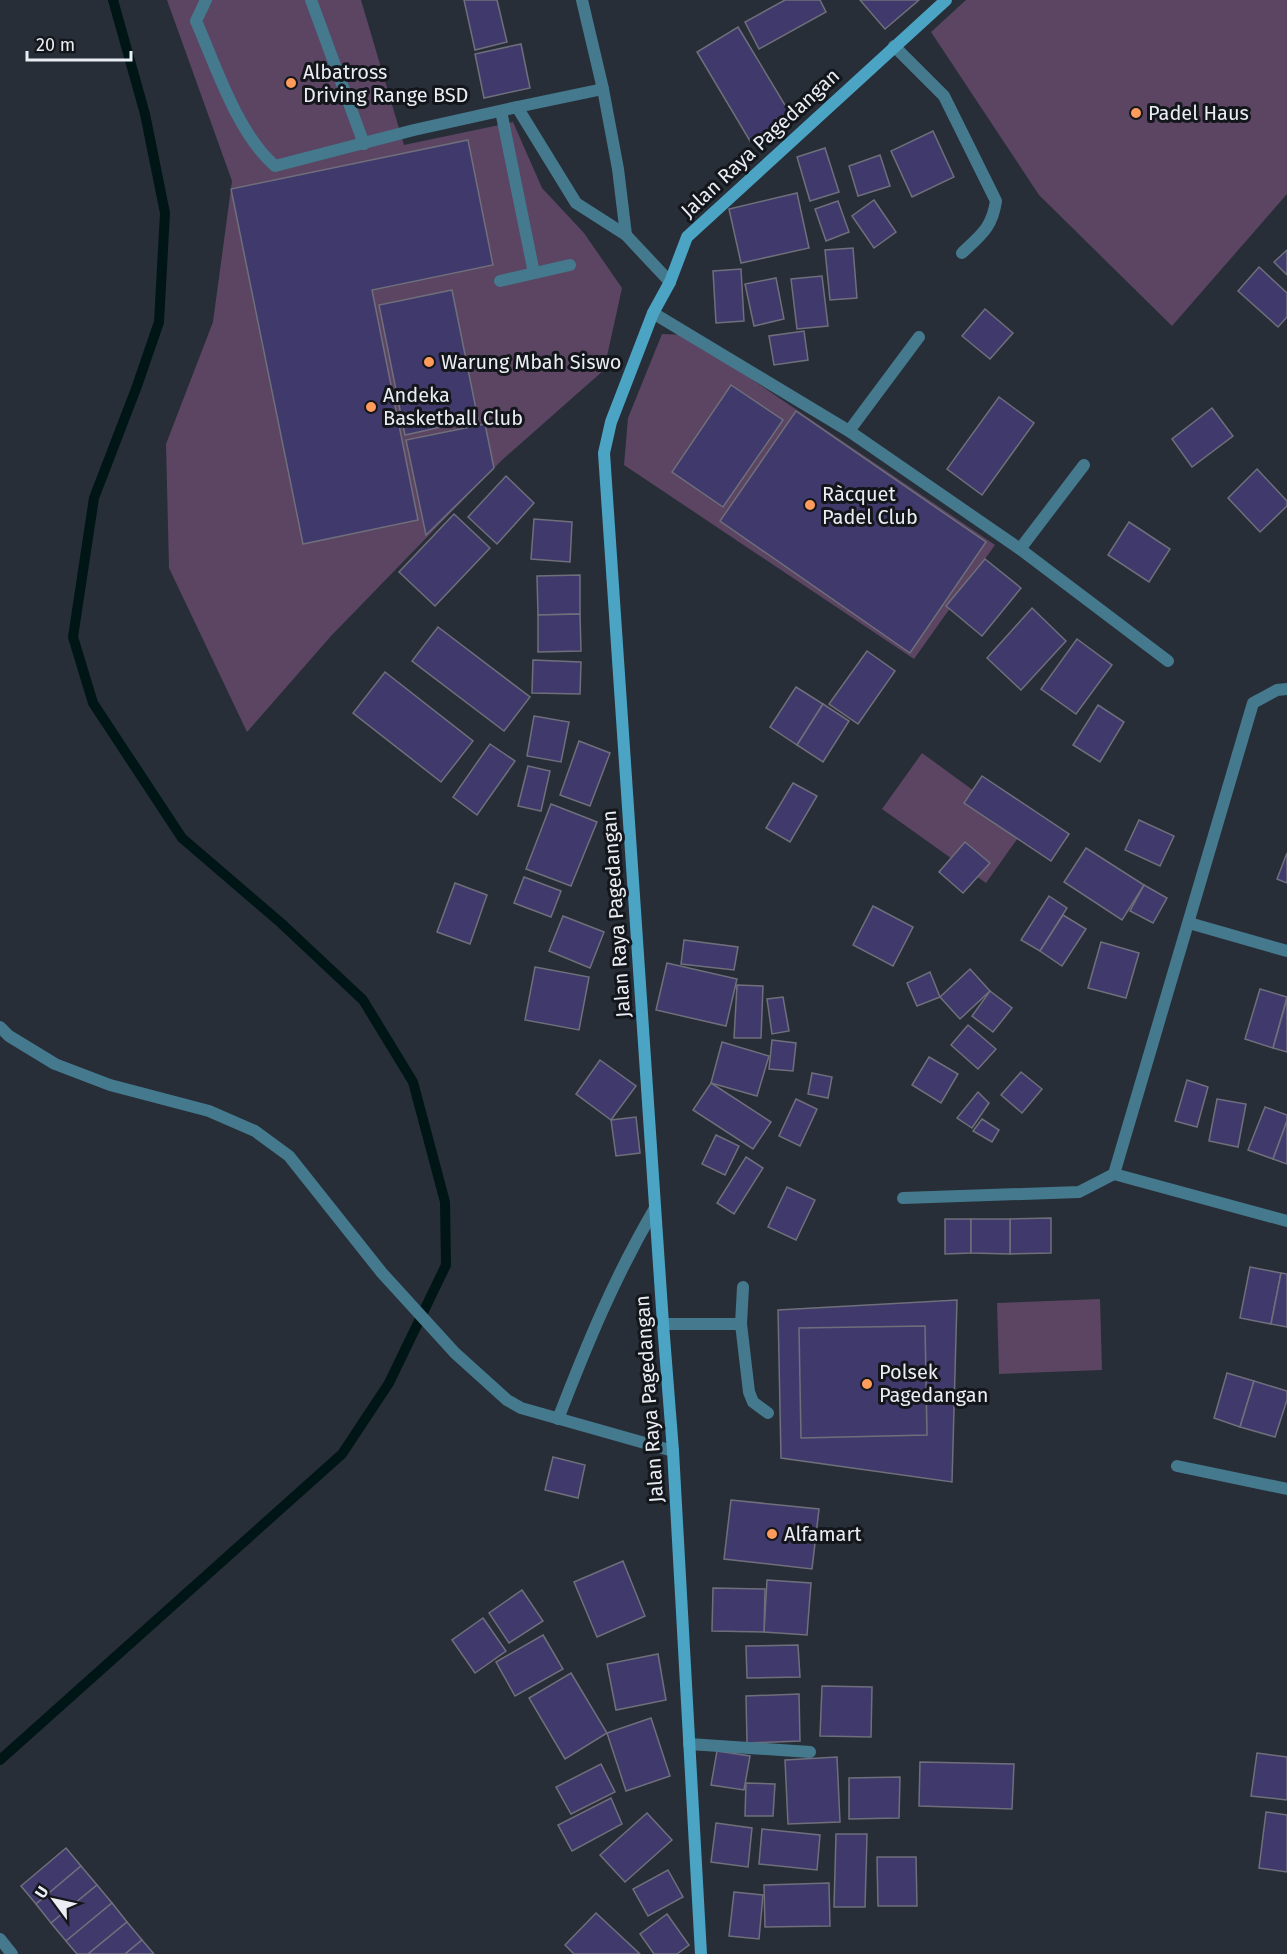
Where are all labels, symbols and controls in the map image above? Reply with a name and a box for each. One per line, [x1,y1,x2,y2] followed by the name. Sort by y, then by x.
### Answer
[27,24,130,62] scale bar
[36,34,75,56] text: 20 m
[303,60,468,107] place label: Albatross Driving Range BSD
[676,63,844,223] street label: Jalan Raya Pagedangan
[284,76,298,90] marker: Albatross Driving Range BSD
[1148,101,1249,125] place label: Padel Haus
[1129,106,1143,120] marker: Padel Haus
[441,350,621,374] place label: Warung Mbah Siswo
[422,355,436,369] marker: Warung Mbah Siswo
[383,383,523,430] place label: Andeka Basketball Club
[364,400,378,414] marker: Andeka Basketball Club
[822,482,918,529] place label: Ràcquet Padel Club
[803,498,817,512] marker: Ràcquet Padel Club
[597,809,635,1019] street label: Jalan Raya Pagedangan
[630,1294,668,1504] street label: Jalan Raya Pagedangan
[879,1360,988,1407] place label: Polsek Pagedangan
[860,1377,874,1391] marker: Polsek Pagedangan
[784,1522,862,1546] place label: Alfamart
[765,1527,779,1541] marker: Alfamart
[24,1870,84,1930] north arrow
[31,1883,53,1902] text: U

